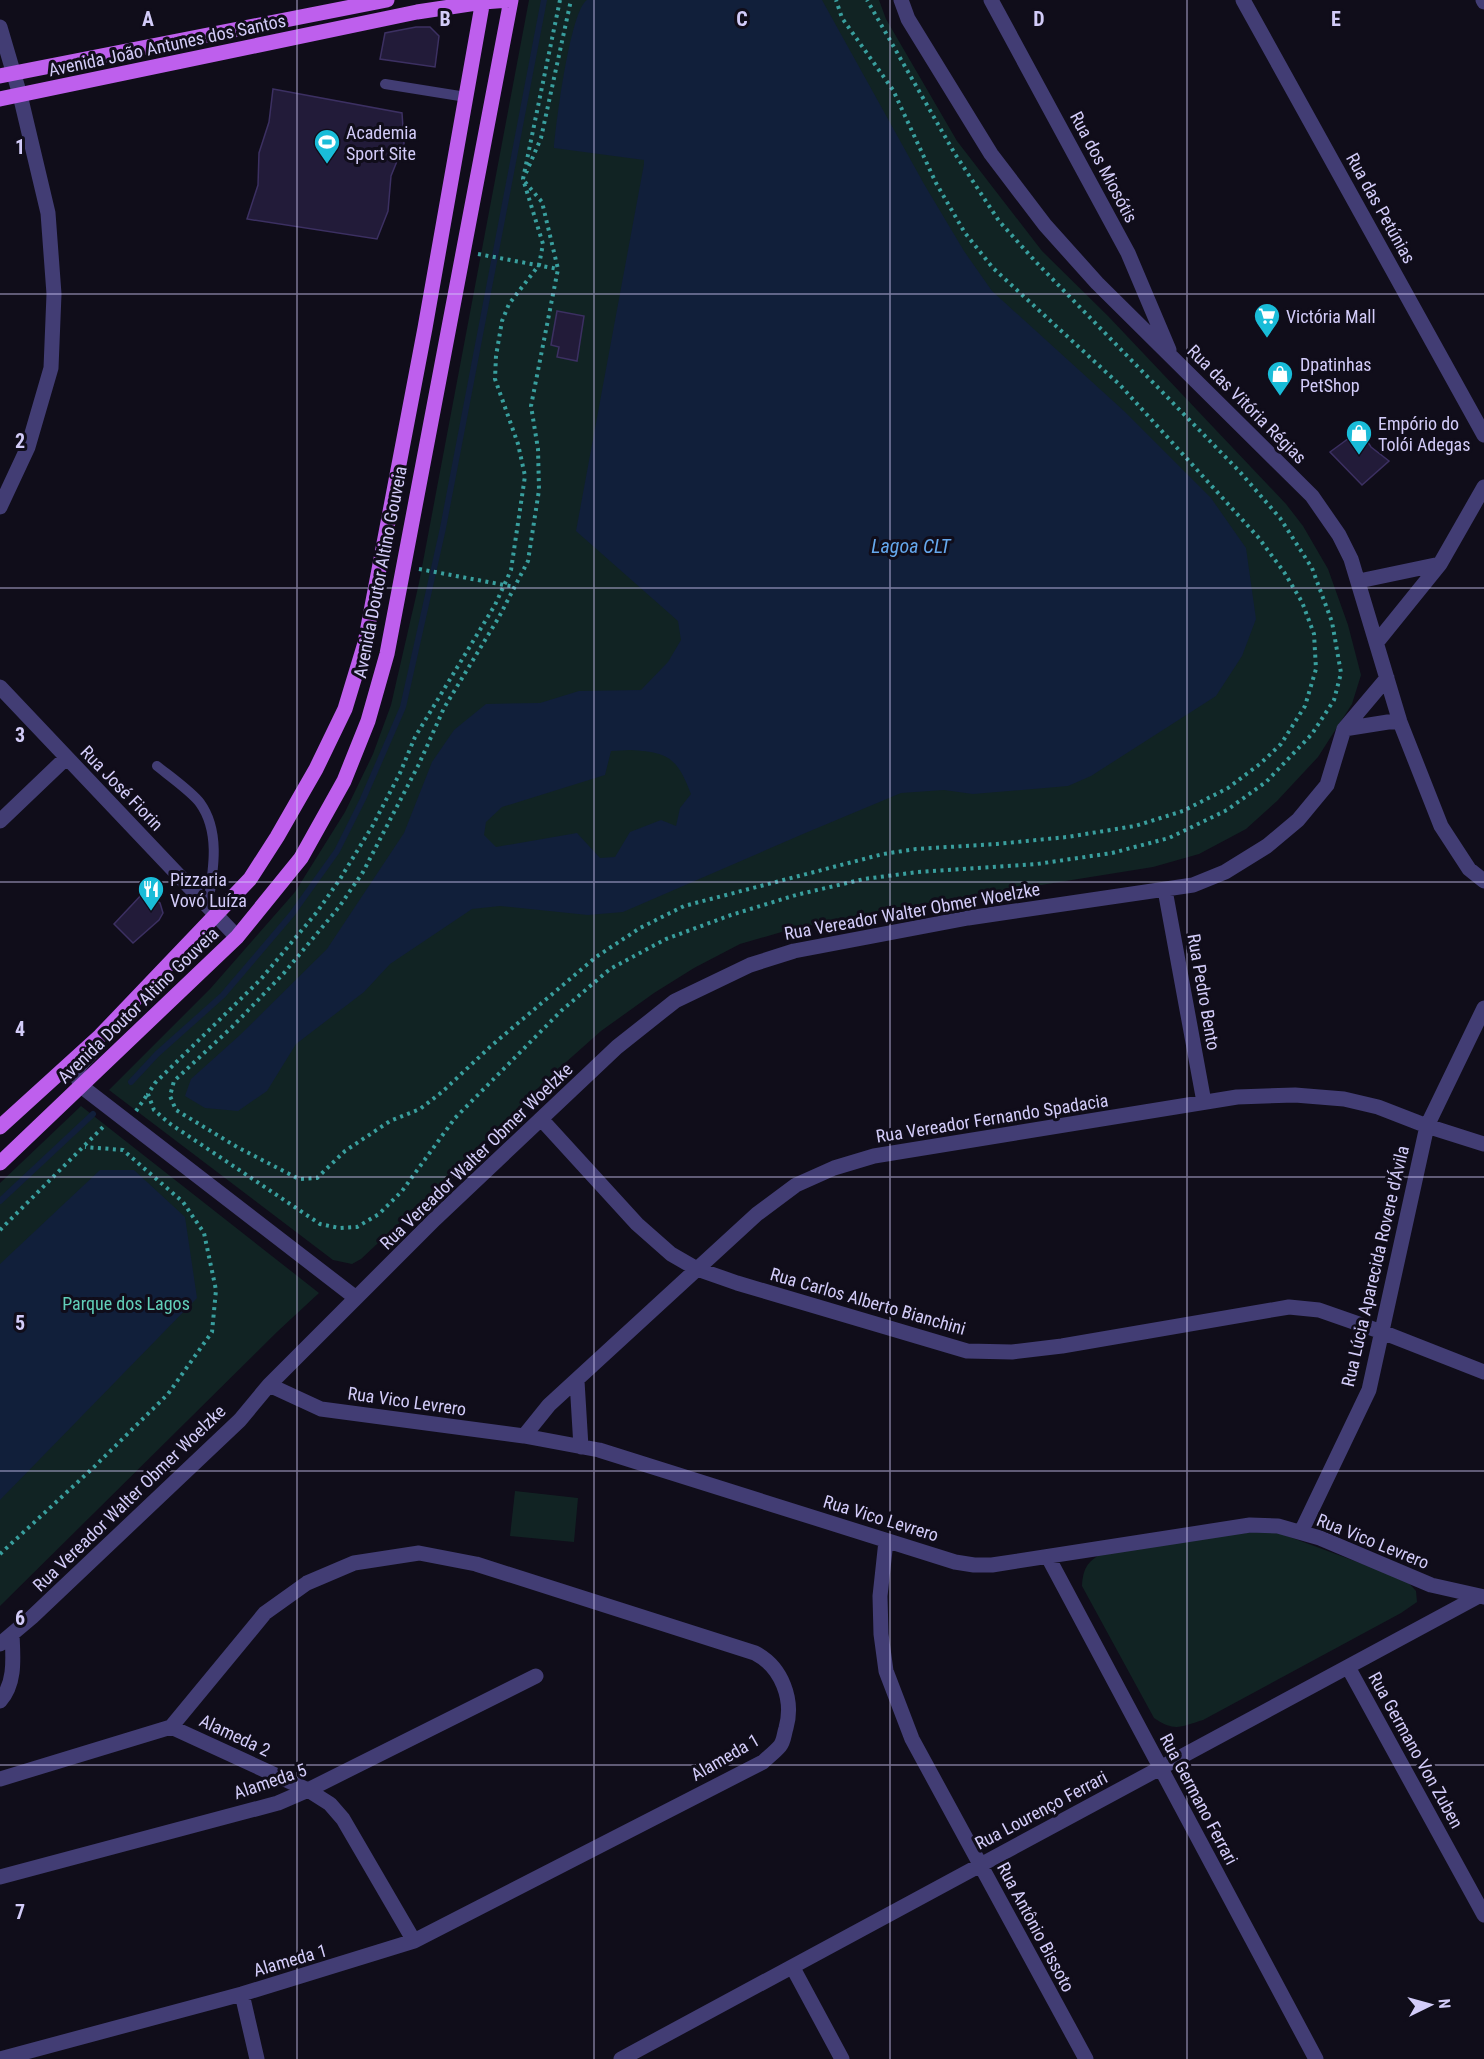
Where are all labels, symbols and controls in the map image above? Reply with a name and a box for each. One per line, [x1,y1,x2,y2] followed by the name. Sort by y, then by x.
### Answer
[439,7,451,31] text: B
[736,7,748,31] text: C
[1033,7,1045,31] text: D
[1331,7,1341,31] text: E
[46,9,288,81] street label: Avenida João Antunes dos Santos
[1066,108,1142,226] street label: Rua dos Miosótis
[346,122,417,164] place label: Academia Sport Site
[312,127,342,165] sports icon: Academia Sport Site
[15,135,25,159] text: 1
[1342,149,1420,267] street label: Rua das Petúnias
[1252,301,1282,339] supermarket icon: Victória Mall
[1286,306,1376,327] place label: Victória Mall
[1183,340,1311,468] street label: Rua das Vitória Régias
[1300,354,1371,396] place label: Dpatinhas PetShop
[1265,359,1295,397] shop icon: Dpatinhas PetShop
[1378,413,1470,455] place label: Empório do Tolói Adegas
[1344,418,1374,456] shop icon: Empório do Tolói Adegas
[15,429,25,453] text: 2
[349,464,411,680] street label: Avenida Doutor Altino Gouveia
[871,534,952,558] water label: Lagoa CLT
[15,723,25,747] text: 3
[76,741,168,835] street label: Rua José Fiorin
[170,869,247,911] place label: Pizzaria Vovó Luíza
[136,874,166,912] restaurant icon: Pizzaria Vovó Luíza
[783,878,1041,944] street label: Rua Vereador Walter Obmer Woelzke
[53,923,223,1087] street label: Avenida Doutor Altino Gouveia
[1183,932,1225,1052] street label: Rua Pedro Bento
[15,1017,25,1041] text: 4
[375,1058,577,1254] street label: Rua Vereador Walter Obmer Woelzke
[874,1089,1110,1147] street label: Rua Vereador Fernando Spadacia
[1337,1143,1413,1389] street label: Rua Lúcia Aparecida Rovere d'Ávila
[768,1263,968,1339] street label: Rua Carlos Alberto Bianchini
[62,1293,190,1314] park label: Parque dos Lagos
[15,1311,25,1335] text: 5
[346,1382,468,1420] street label: Rua Vico Levrero
[28,1400,230,1596] street label: Rua Vereador Walter Obmer Woelzke
[821,1491,941,1545] street label: Rua Vico Levrero
[1314,1509,1432,1573] street label: Rua Vico Levrero
[15,1606,25,1630] text: 6
[1364,1668,1468,1832] street label: Rua Germano Von Zuben
[196,1709,274,1761] street label: Alameda 2
[687,1729,763,1785] street label: Alameda 1
[1156,1730,1242,1868] street label: Rua Germano Ferrari
[231,1759,309,1803] street label: Alameda 5
[971,1766,1111,1854] street label: Rua Lourenço Ferrari
[993,1859,1079,1995] street label: Rua Antônio Bissoto
[15,1900,25,1924] text: 7
[251,1939,329,1981] street label: Alameda 1
[1400,1975,1460,2035] north arrow
[1435,1998,1454,2009] text: N

